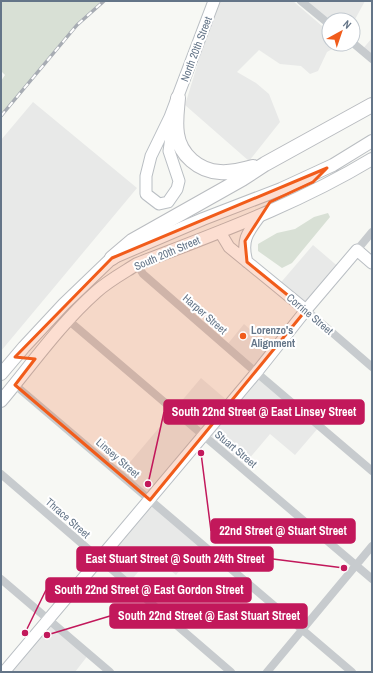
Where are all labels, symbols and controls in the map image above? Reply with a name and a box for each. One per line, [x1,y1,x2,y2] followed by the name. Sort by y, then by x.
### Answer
[321,12,361,52] north arrow
[177,14,215,84] street label: North 20th Street
[340,17,354,32] text: N
[132,233,203,273] street label: South 20th Street
[284,290,337,338] street label: Corrine Street
[180,291,230,337] street label: Harper Street
[251,323,295,350] place label: Lorenzo's Alignment
[238,331,248,341] marker: Lorenzo's Alignment
[164,400,364,424] callout: South 22nd Street @ East Linsey Street
[172,404,357,420] text: South 22nd Street @ East Linsey Street
[212,427,260,471] street label: Stuart Street
[93,435,143,481] street label: Linsey Street
[43,495,94,542] street label: Thrace Street
[211,519,355,543] callout: 22nd Street @ Stuart Street
[219,523,348,539] text: 22nd Street @ Stuart Street
[77,547,273,571] callout: East Stuart Street @ South 24th Street
[85,551,265,567] text: East Stuart Street @ South 24th Street
[46,578,251,602] callout: South 22nd Street @ East Gordon Street
[55,582,244,598] text: South 22nd Street @ East Gordon Street
[110,604,307,628] callout: South 22nd Street @ East Stuart Street
[118,608,301,624] text: South 22nd Street @ East Stuart Street

